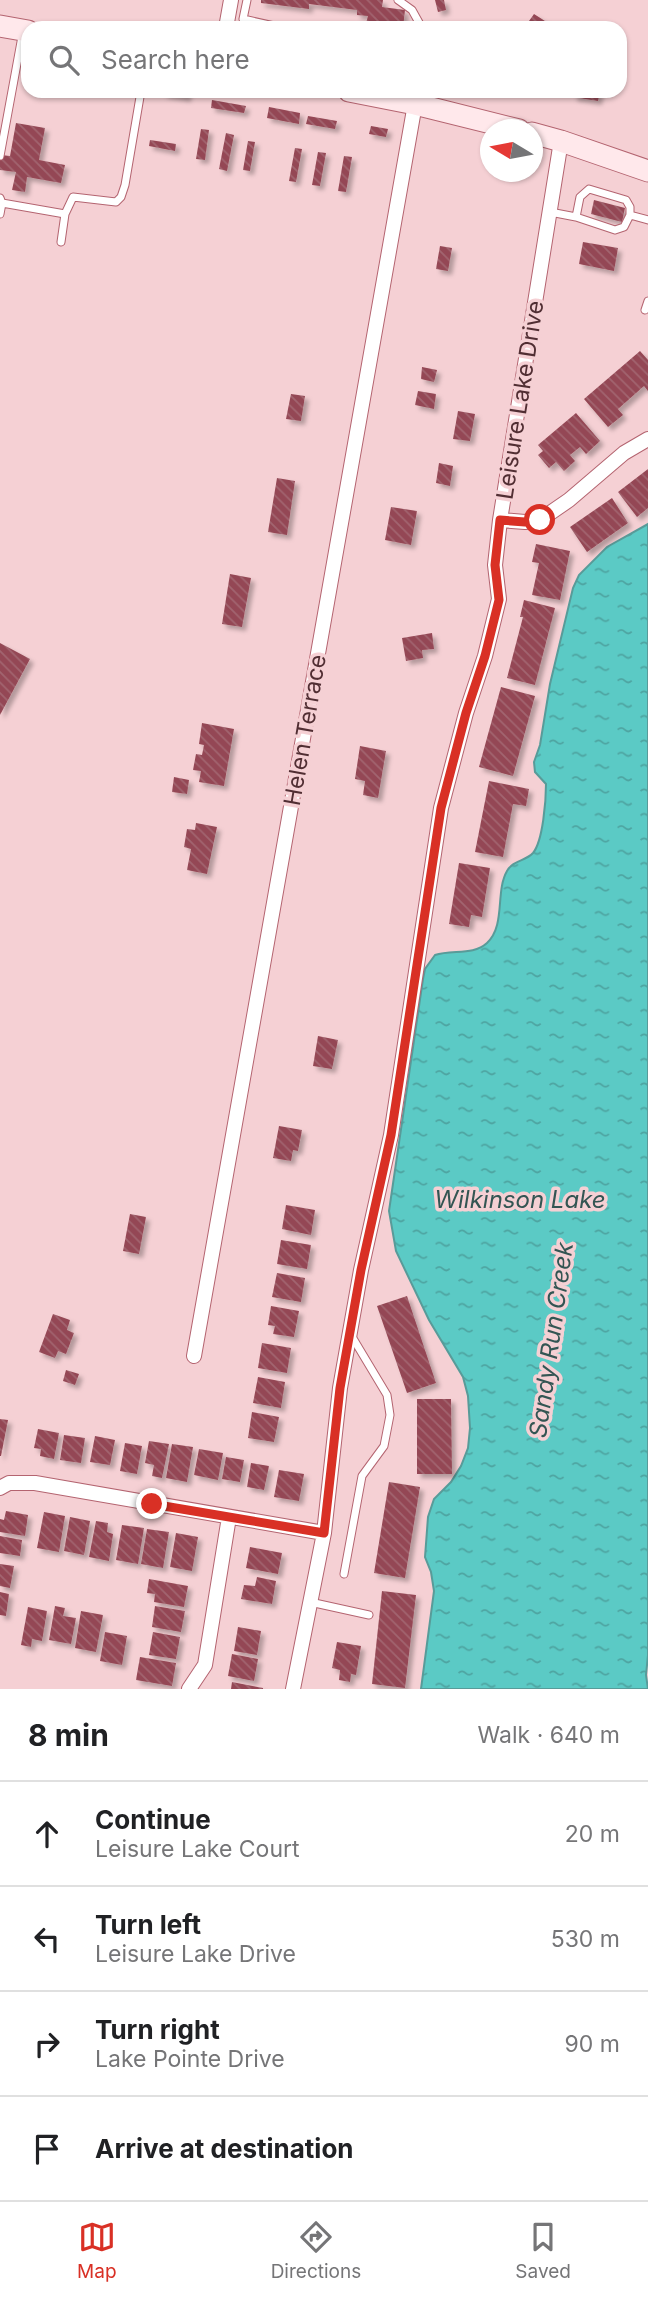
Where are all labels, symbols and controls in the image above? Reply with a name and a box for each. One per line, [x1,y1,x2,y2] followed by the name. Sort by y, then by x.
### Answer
[21,21,627,98] search box
[45,41,83,79] icon: search
[101,44,250,75] text: Search here
[480,119,543,182] north arrow
[490,299,550,501] street label: Leisure Lake Drive
[524,504,555,535] route start
[278,652,332,808] street label: Helen Terrace
[434,1185,606,1214] water label: Wilkinson Lake
[523,1240,579,1440] water label: Sandy Run Creek
[136,1488,167,1519] route end
[28,1717,109,1753] text: 8 min
[478,1721,620,1749] text: Walk · 640 m
[95,1804,211,1835] text: Continue
[28,1815,66,1853] icon: ahead
[565,1820,620,1848] text: 20 m
[95,1835,300,1863] text: Leisure Lake Court
[95,1909,201,1940] text: Turn left
[28,1920,66,1958] icon: left
[551,1925,620,1953] text: 530 m
[95,1940,296,1968] text: Leisure Lake Drive
[95,2014,220,2045] text: Turn right
[28,2025,66,2063] icon: right
[565,2030,620,2058] text: 90 m
[95,2045,285,2073] text: Lake Pointe Drive
[28,2130,66,2168] icon: arrive
[95,2133,354,2164] text: Arrive at destination
[77,2218,117,2283] tab: Map
[271,2218,361,2283] tab: Directions
[515,2218,571,2283] tab: Saved

